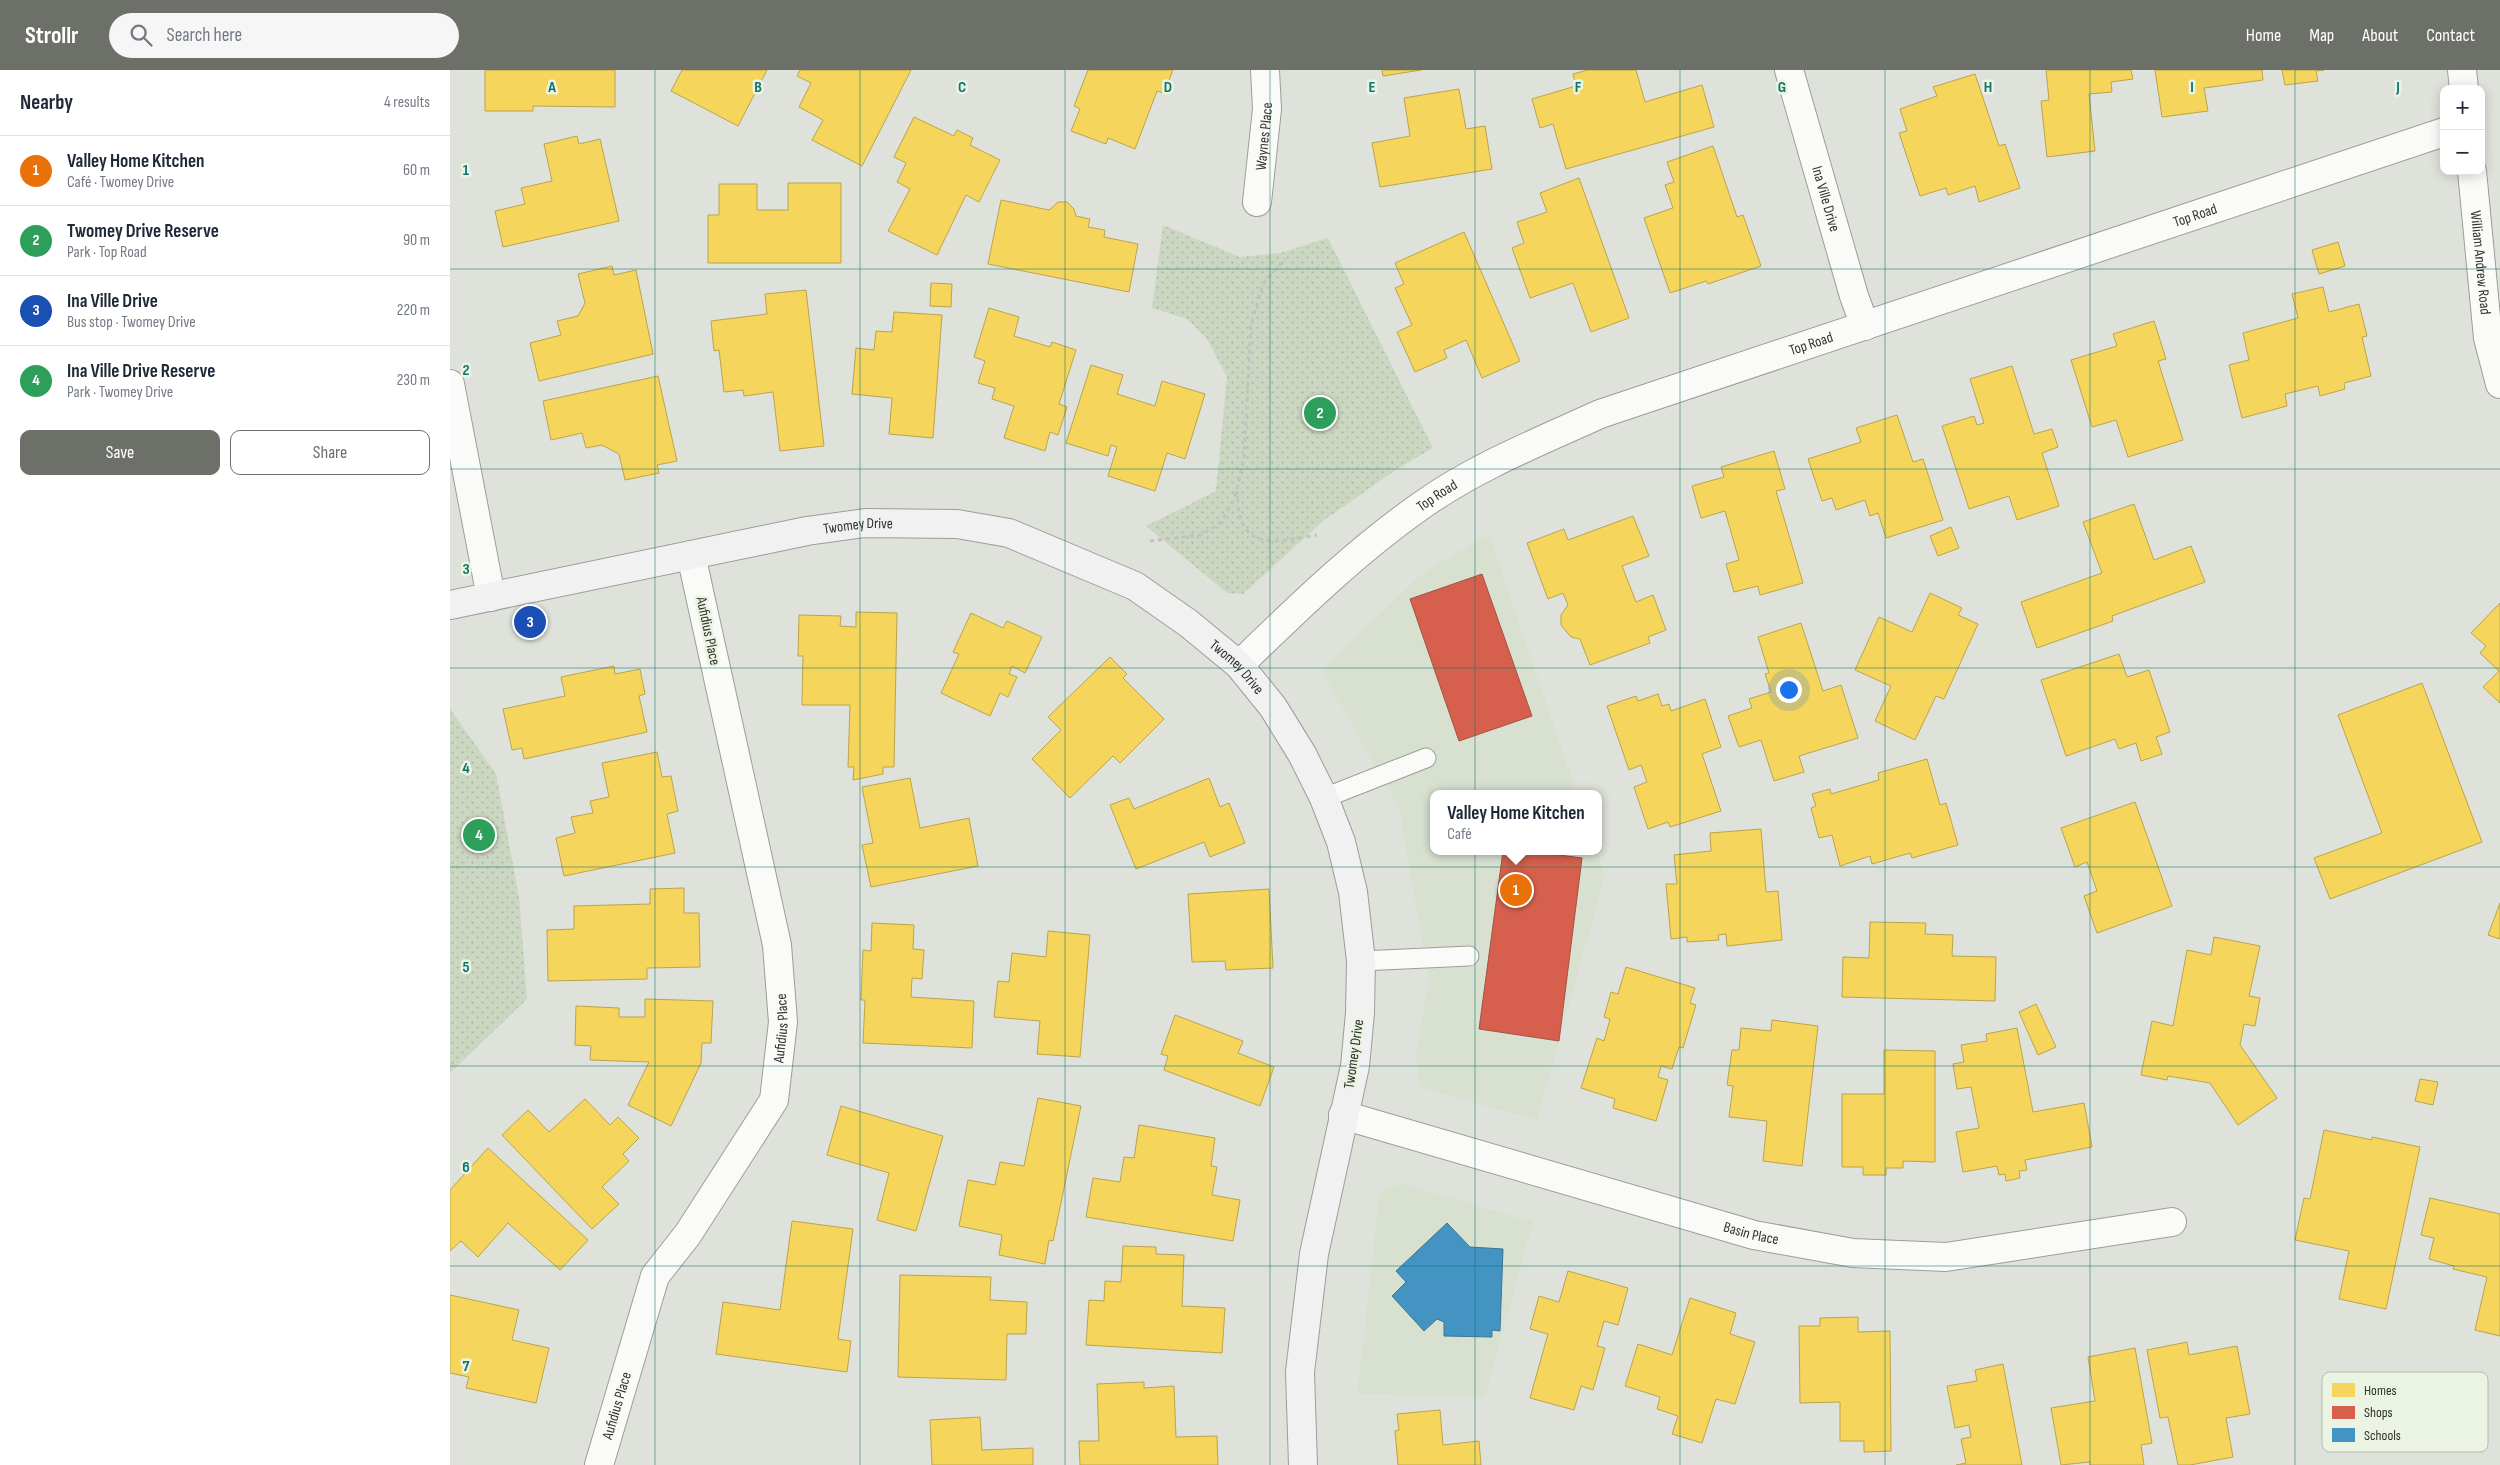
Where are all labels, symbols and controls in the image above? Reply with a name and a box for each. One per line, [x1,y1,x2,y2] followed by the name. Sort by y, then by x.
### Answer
[109,13,459,58] search box
[25,21,79,50] text: Strollr
[127,21,155,49] icon: search
[167,24,242,47] text: Search here
[2246,25,2281,46] text: Home
[2309,25,2334,46] text: Map
[2362,25,2398,46] text: About
[2426,25,2475,46] text: Contact
[547,78,556,97] text: A
[754,78,762,97] text: B
[958,78,966,97] text: C
[1164,78,1172,97] text: D
[1369,78,1376,97] text: E
[1575,78,1582,97] text: F
[1778,78,1786,97] text: G
[1984,78,1992,97] text: H
[2190,78,2194,97] text: I
[2395,78,2400,97] text: J
[2440,85,2485,175] map controls
[2440,85,2485,130] button: +
[20,90,73,115] text: Nearby
[384,93,430,112] text: 4 results
[1251,102,1276,171] street label: Waynes Place
[2440,130,2485,175] button: −
[67,150,204,173] text: Valley Home Kitchen
[33,161,39,180] text: 1
[403,161,430,180] text: 60 m
[463,161,470,180] text: 1
[1808,164,1844,234] street label: Ina Ville Drive
[67,173,174,192] text: Café · Twomey Drive
[2171,199,2219,231] street label: Top Road
[2466,210,2495,315] street label: William Andrew Road
[67,220,219,243] text: Twomey Drive Reserve
[32,231,40,250] text: 2
[403,231,430,250] text: 90 m
[67,243,147,262] text: Park · Top Road
[67,290,158,313] text: Ina Ville Drive
[32,301,40,320] text: 3
[397,301,430,320] text: 220 m
[67,313,196,332] text: Bus stop · Twomey Drive
[1787,327,1835,360] street label: Top Road
[67,360,215,383] text: Ina Ville Drive Reserve
[462,361,470,380] text: 2
[32,371,40,390] text: 4
[397,371,430,390] text: 230 m
[67,383,173,402] text: Park · Twomey Drive
[1304,394,1336,432] pin: 2
[20,430,220,475] button: Save
[230,430,430,475] button: Share
[1413,475,1461,516] street label: Top Road
[822,513,893,538] street label: Twomey Drive
[462,560,470,579] text: 3
[691,594,724,667] street label: Aufidius Place
[514,603,546,641] pin: 3
[1206,635,1268,698] street label: Twomey Drive
[1776,677,1802,703] your location
[462,759,470,778] text: 4
[1430,790,1602,855] popup
[1447,802,1585,825] text: Valley Home Kitchen
[463,816,495,854] pin: 4
[1447,825,1472,844] text: Café
[1500,871,1532,909] pin: 1
[462,958,470,977] text: 5
[769,993,793,1065] street label: Aufidius Place
[1340,1018,1368,1090] street label: Twomey Drive
[462,1158,470,1177] text: 6
[1721,1217,1780,1249] street label: Basin Place
[463,1357,470,1376] text: 7
[597,1370,636,1442] street label: Aufidius Place
[2322,1372,2488,1452] legend
[2364,1382,2397,1399] text: Homes
[2364,1404,2393,1421] text: Shops
[2364,1427,2401,1444] text: Schools

